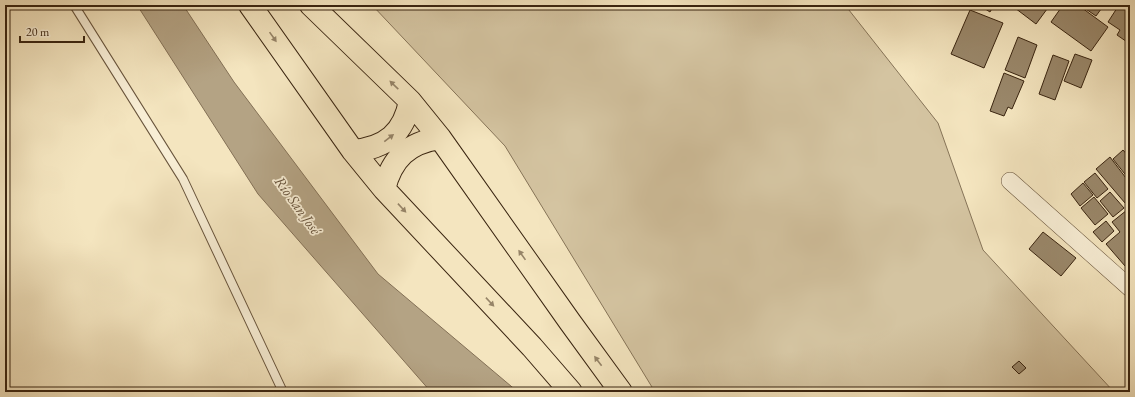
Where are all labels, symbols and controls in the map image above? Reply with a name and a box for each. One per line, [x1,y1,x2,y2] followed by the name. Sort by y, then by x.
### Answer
[20,18,84,44] scale bar
[26,24,50,40] text: 20 m
[269,32,277,42] one-way arrow
[389,80,399,89] one-way arrow
[384,134,395,143] one-way arrow
[270,172,327,239] water label: Río San José
[397,202,406,213] one-way arrow
[518,250,526,260] one-way arrow
[486,297,495,308] one-way arrow
[594,355,602,366] one-way arrow

